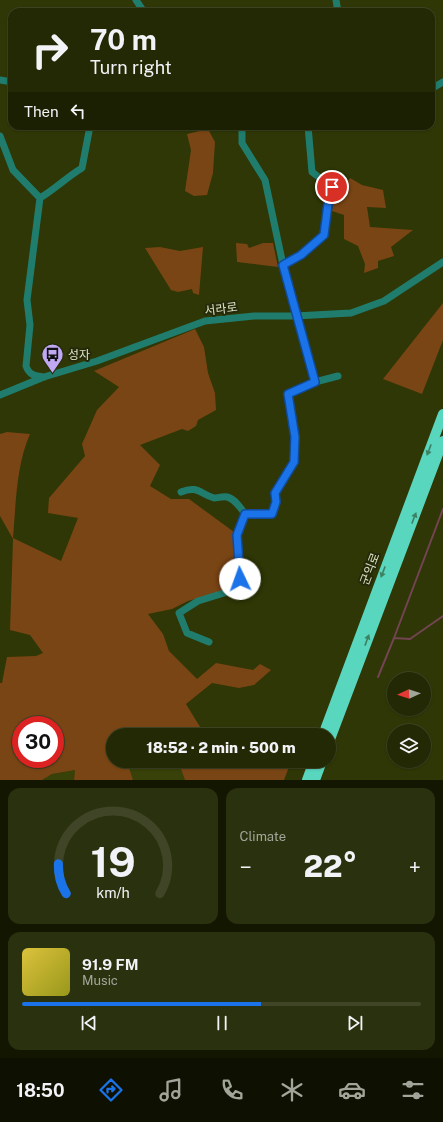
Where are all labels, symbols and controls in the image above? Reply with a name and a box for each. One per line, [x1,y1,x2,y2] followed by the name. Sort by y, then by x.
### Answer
[90,23,157,56] text: 70 m
[24,24,76,76] icon: right
[90,57,172,78] text: Turn right
[67,100,89,122] icon: left
[24,103,59,120] text: Then
[315,170,349,204] pin
[321,176,343,198] icon: arrive
[204,300,238,318] street label: 서라로
[40,342,66,375] bus stop icon: 성자
[68,348,90,362] place label: 성자
[426,445,432,457] one-way arrow
[411,512,417,524] one-way arrow
[358,551,382,587] street label: 군익로
[219,558,261,600] position arrow
[380,566,386,578] one-way arrow
[364,633,370,645] one-way arrow
[387,672,431,716] north arrow
[387,672,431,768] map controls
[12,716,64,768] speed limit sign: 30
[387,724,431,768] button: layers
[146,739,296,756] text: 18:52 · 2 min · 500 m
[240,829,286,844] text: Climate
[90,837,135,886] text: 19
[303,848,357,884] text: 22°
[240,854,252,880] text: −
[409,854,421,880] text: +
[96,884,130,901] text: km/h
[82,956,139,973] text: 91.9 FM
[82,973,118,988] text: Music
[78,1012,100,1034] icon: previous
[211,1012,233,1034] icon: pause
[344,1012,366,1034] icon: next
[97,1076,125,1104] icon: directions
[157,1076,185,1104] icon: music
[218,1076,246,1104] icon: phone
[278,1076,306,1104] icon: climate
[338,1076,366,1104] icon: car
[399,1076,427,1104] icon: filters
[16,1080,65,1101] text: 18:50

